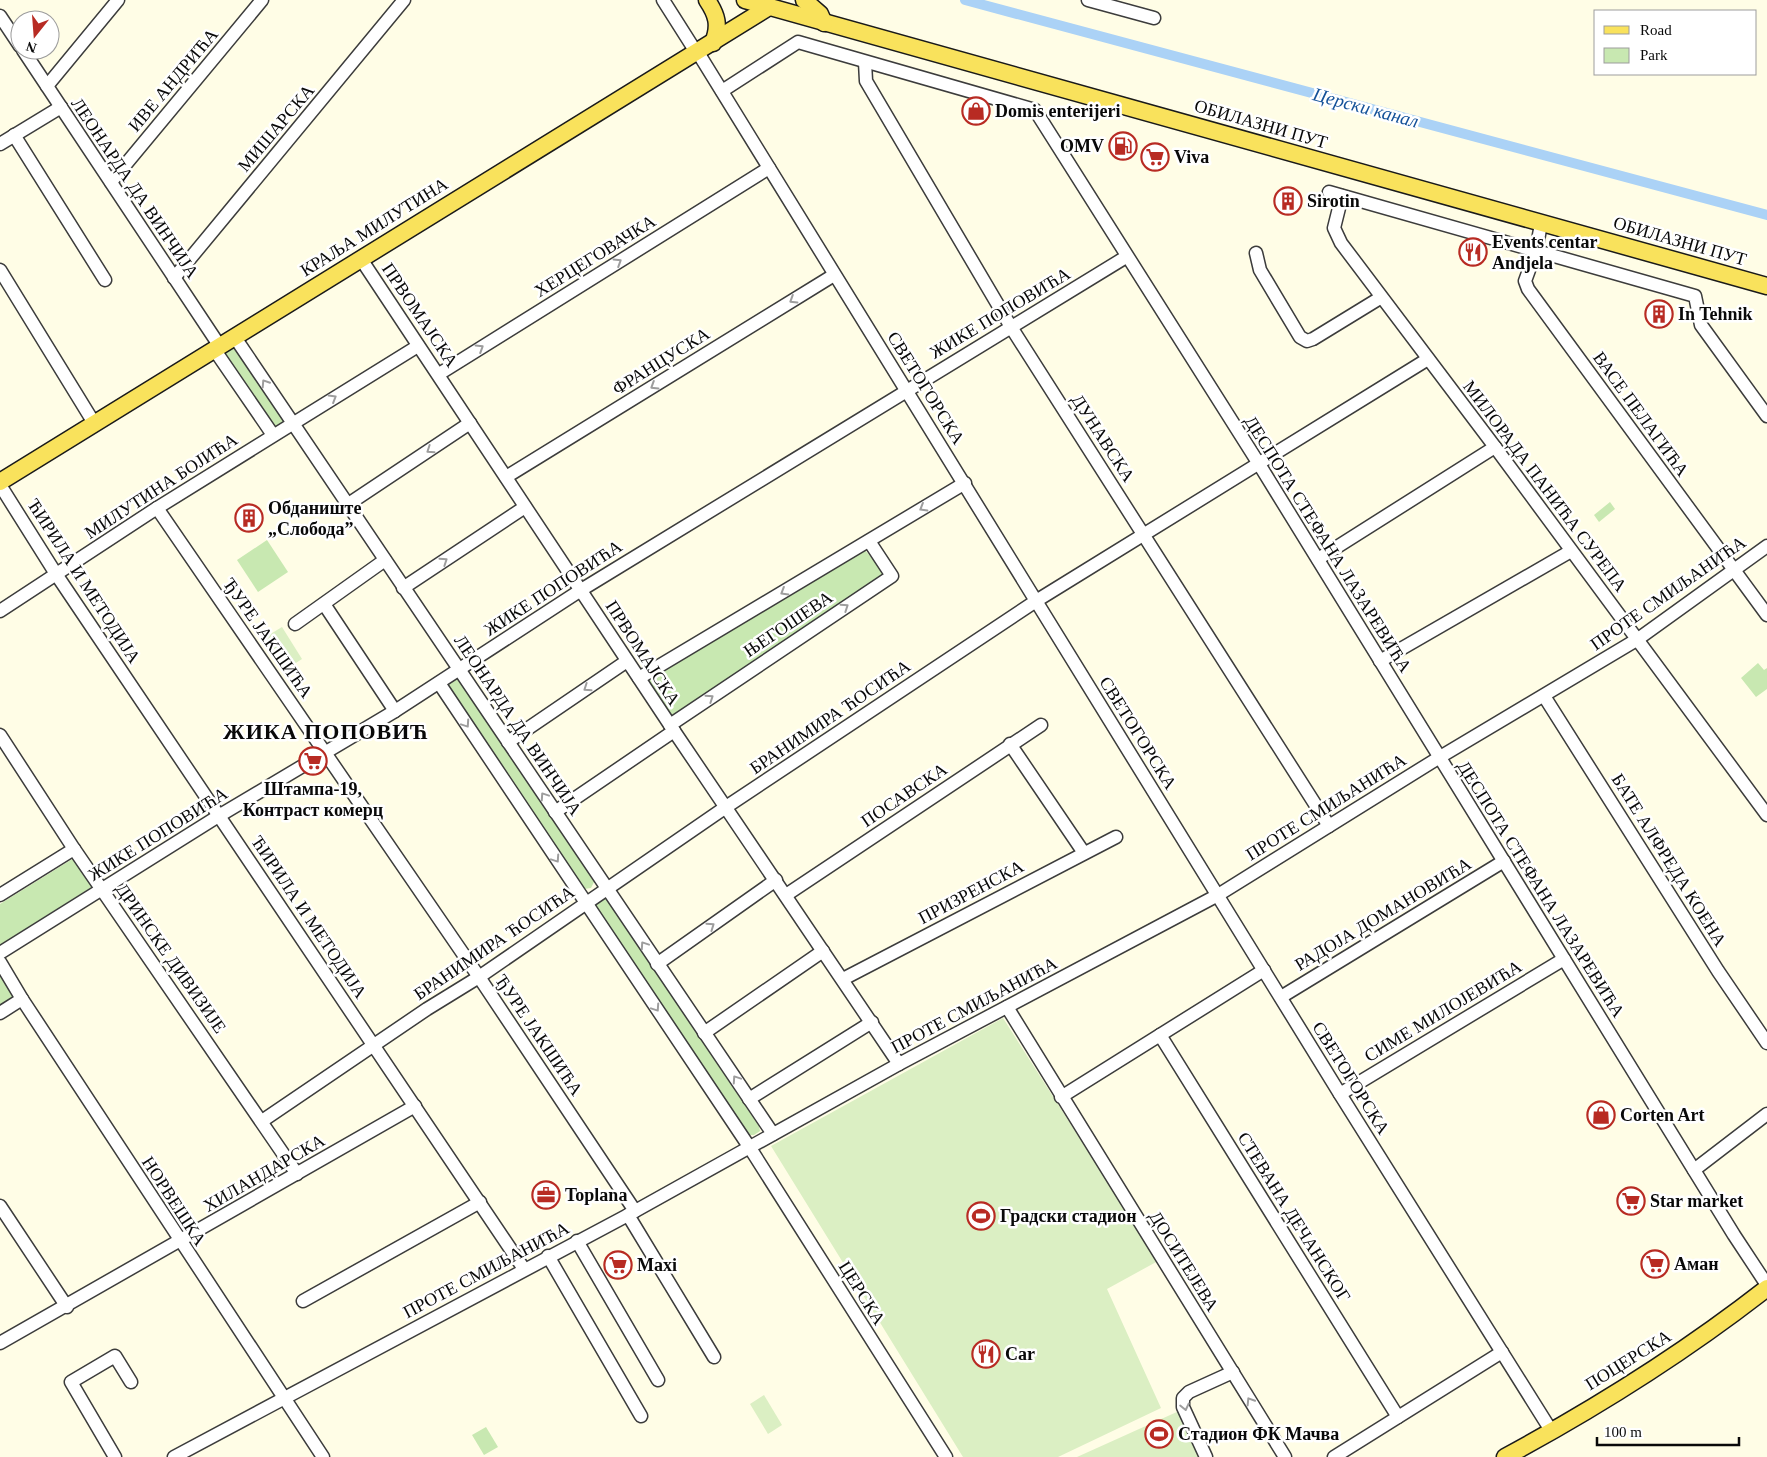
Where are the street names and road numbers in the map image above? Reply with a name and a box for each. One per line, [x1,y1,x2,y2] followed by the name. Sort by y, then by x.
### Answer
[124,24,222,136] street label: ИВЕ АНДРИЋА
[234,80,318,176] street label: МИШАРСКА
[67,94,203,282] street label: ЛЕОНАРДА ДА ВИНЧИЈА
[1192,95,1330,153] street label: ОБИЛАЗНИ ПУТ
[297,174,451,280] street label: КРАЉА МИЛУТИНА
[531,211,659,301] street label: ХЕРЦЕГОВАЧКА
[1611,212,1749,270] street label: ОБИЛАЗНИ ПУТ
[378,259,462,371] street label: ПРВОМАЈСКА
[926,263,1074,363] street label: ЖИКЕ ПОПОВИЋА
[609,323,713,399] street label: ФРАНЦУСКА
[883,328,969,448] street label: СВЕТОГОРСКА
[1589,348,1693,480] street label: ВАСЕ ПЕЛАГИЋА
[1459,377,1631,595] street label: МИЛОРАДА ПАНИЋА СУРЕПА
[1067,391,1139,485] street label: ДУНАВСКА
[1240,412,1416,676] street label: ДЕСПОТА СТЕФАНА ЛАЗАРЕВИЋА
[81,429,241,543] street label: МИЛУТИНА БОЈИЋА
[23,495,145,667] street label: ЋИРИЛА И МЕТОДИЈА
[1587,532,1749,654] street label: ПРОТЕ СМИЉАНИЋА
[480,536,626,640] street label: ЖИКЕ ПОПОВИЋА
[219,574,317,702] street label: ЂУРЕ ЈАКШИЋА
[740,587,836,661] street label: ЊЕГОШЕВА
[602,597,684,709] street label: ПРВОМАЈСКА
[450,631,586,819] street label: ЛЕОНАРДА ДА ВИНЧИЈА
[746,656,914,778] street label: БРАНИМИРА ЋОСИЋА
[1095,673,1181,793] street label: СВЕТОГОРСКА
[1242,750,1410,864] street label: ПРОТЕ СМИЉАНИЋА
[1453,757,1629,1021] street label: ДЕСПОТА СТЕФАНА ЛАЗАРЕВИЋА
[857,759,951,831] street label: ПОСАВСКА
[1608,770,1730,950] street label: БАТЕ АЛФРЕДА КОЕНА
[85,783,231,885] street label: ЖИКЕ ПОПОВИЋА
[247,832,371,1002] street label: ЋИРИЛА И МЕТОДИЈА
[1291,853,1475,975] street label: РАДОЈА ДОМАНОВИЋА
[915,856,1027,928] street label: ПРИЗРЕНСКА
[112,879,230,1037] street label: ДРИНСКЕ ДИВИЗИЈЕ
[410,882,578,1004] street label: БРАНИМИРА ЋОСИЋА
[888,953,1060,1057] street label: ПРОТЕ СМИЉАНИЋА
[1361,956,1525,1066] street label: СИМЕ МИЛОЈЕВИЋА
[491,971,587,1099] street label: ЂУРЕ ЈАКШИЋА
[1308,1018,1394,1138] street label: СВЕТОГОРСКА
[1234,1128,1354,1306] street label: СТЕВАНА ДЕЧАНСКОГ
[200,1130,328,1216] street label: ХИЛАНДАРСКА
[138,1153,210,1249] street label: НОРВЕШКА
[1145,1207,1223,1315] street label: ДОСИТЕЈЕВА
[400,1218,572,1322] street label: ПРОТЕ СМИЉАНИЋА
[835,1257,889,1329] street label: ЦЕРСКА
[1581,1326,1675,1394] street label: ПОЦЕРСКА

